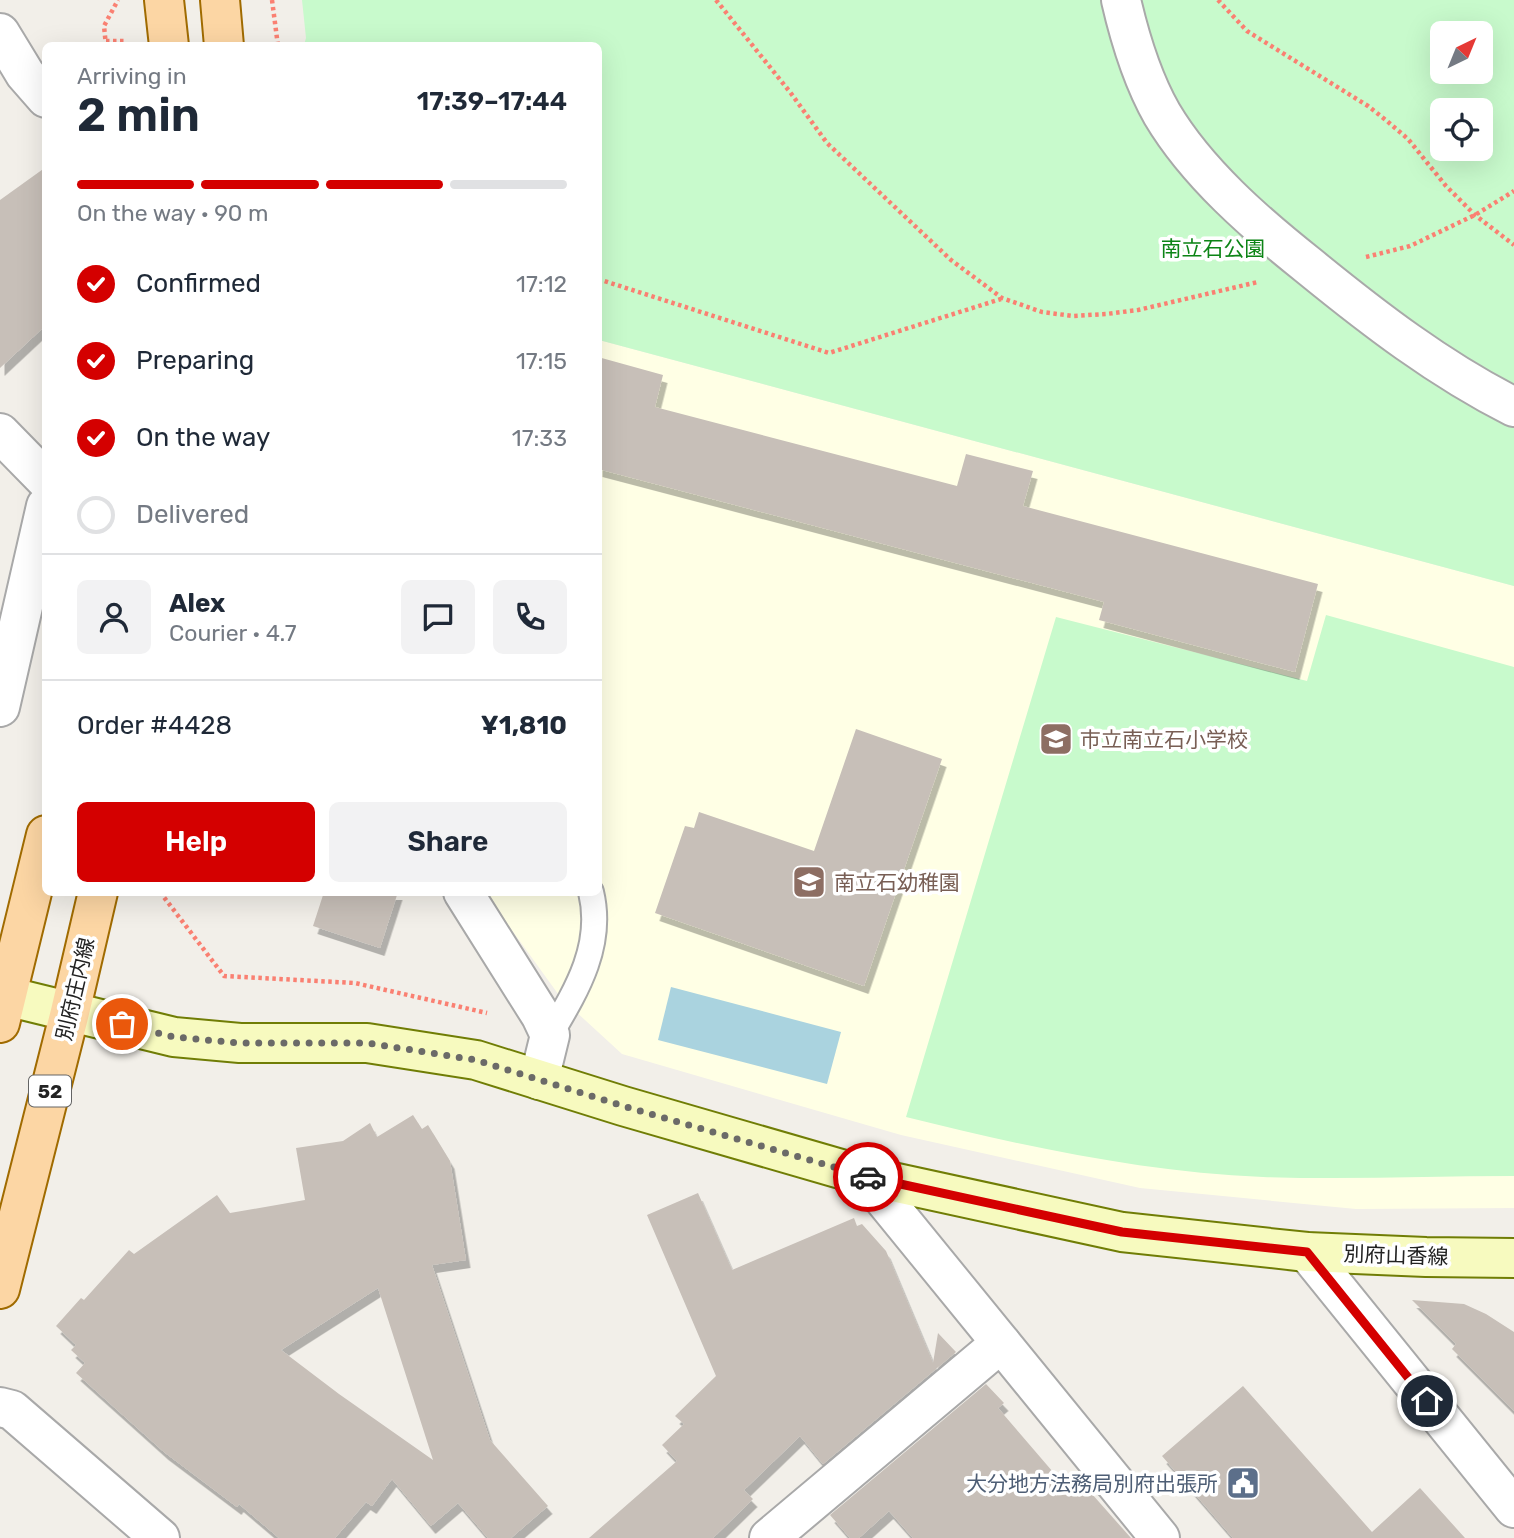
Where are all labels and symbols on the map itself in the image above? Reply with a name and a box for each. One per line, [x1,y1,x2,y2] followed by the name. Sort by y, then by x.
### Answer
[1430,21,1493,84] north arrow
[1161,236,1266,261] park label: 南立石公園
[1037,720,1075,758] school or university icon: 市立南立石小学校
[1080,727,1248,752] place label: 市立南立石小学校
[790,863,828,901] school or university icon: 南立石幼稚園
[834,870,960,895] place label: 南立石幼稚園
[51,935,99,1043] street label: 別府庄内線
[92,994,152,1054] pin
[29,1076,71,1106] road number: 52
[833,1142,903,1212] courier
[1343,1241,1449,1269] street label: 別府山香線
[1397,1371,1457,1431] pin
[1224,1464,1262,1502] public building icon: 大分地方法務局別府出張所
[966,1471,1218,1496] place label: 大分地方法務局別府出張所

